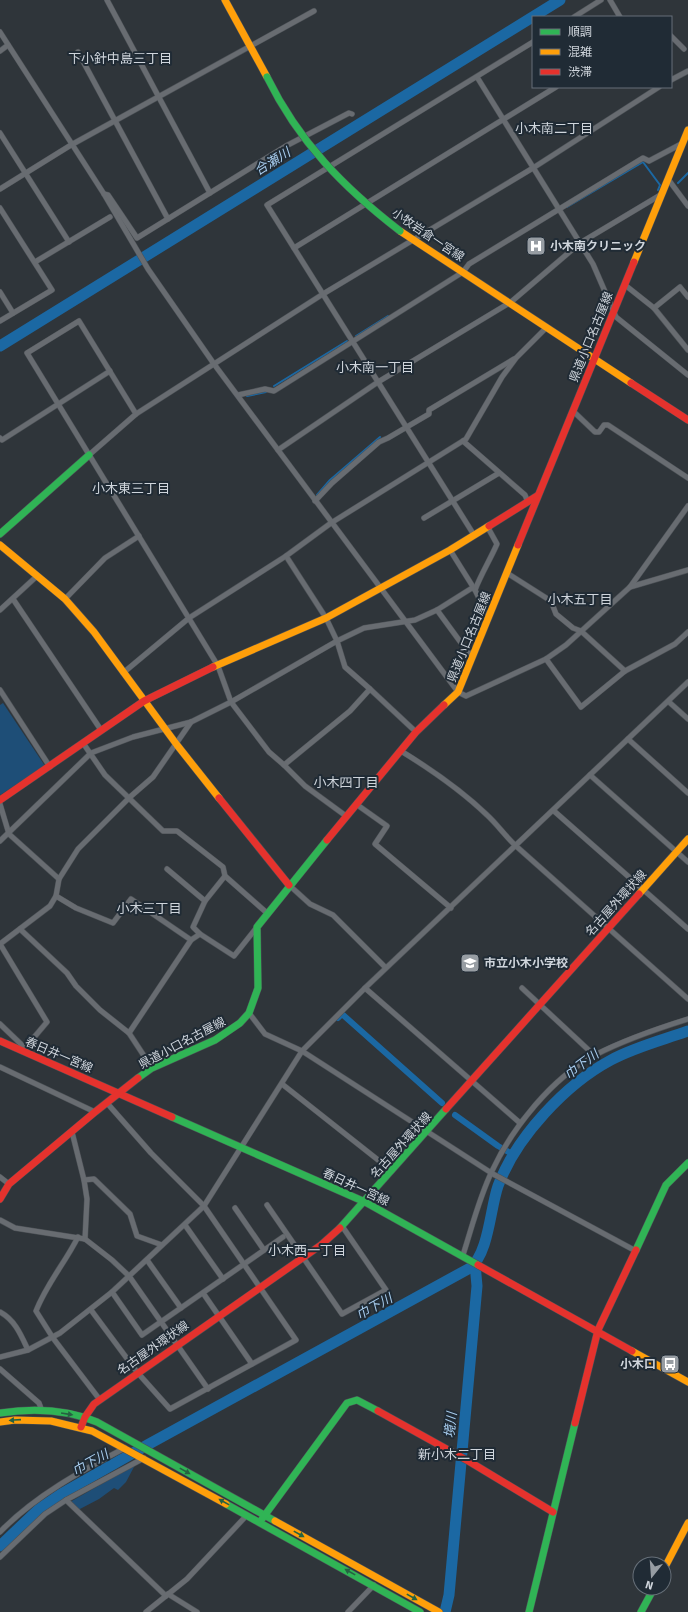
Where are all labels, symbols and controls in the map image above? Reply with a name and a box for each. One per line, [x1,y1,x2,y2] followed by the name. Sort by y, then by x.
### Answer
[532,16,672,88] legend
[568,25,592,40] text: 順調
[568,45,592,60] text: 混雑
[68,51,172,67] district label: 下小針中島三丁目
[568,65,592,80] text: 渋滞
[515,121,593,137] district label: 小木南二丁目
[252,144,295,179] water label: 合瀬川
[389,206,467,265] street label: 小牧岩倉一宮線
[525,235,547,257] hospital icon: 小木南クリニック
[550,239,646,254] place label: 小木南クリニック
[567,290,616,385] street label: 県道小口名古屋線
[336,360,414,376] district label: 小木南一丁目
[92,481,170,497] district label: 小木東三丁目
[445,590,494,685] street label: 県道小口名古屋線
[547,592,613,608] district label: 小木五丁目
[313,775,379,791] district label: 小木四丁目
[583,867,650,940] street label: 名古屋外環状線
[116,901,182,917] district label: 小木三丁目
[459,952,481,974] school or university icon: 市立小木小学校
[484,956,568,971] place label: 市立小木小学校
[136,1014,228,1073] street label: 県道小口名古屋線
[23,1034,95,1076] street label: 春日井一宮線
[561,1045,604,1083] water label: 巾下川
[368,1109,435,1182] street label: 名古屋外環状線
[320,1165,392,1209] street label: 春日井一宮線
[268,1243,346,1259] district label: 小木西一丁目
[354,1289,397,1323] water label: 巾下川
[115,1318,192,1379] street label: 名古屋外環状線
[659,1353,681,1375] bus stop icon: 小木口
[620,1357,656,1372] place label: 小木口
[442,1409,461,1439] water label: 境川
[60,1411,73,1417] one-way arrow
[8,1417,21,1424] one-way arrow
[70,1445,113,1479] water label: 巾下川
[418,1447,496,1463] district label: 新小木二丁目
[179,1468,191,1474] one-way arrow
[218,1499,230,1505] one-way arrow
[293,1530,305,1537] one-way arrow
[632,1556,672,1596] north arrow
[344,1568,355,1575] one-way arrow
[644,1578,655,1592] text: N
[406,1594,418,1600] one-way arrow

